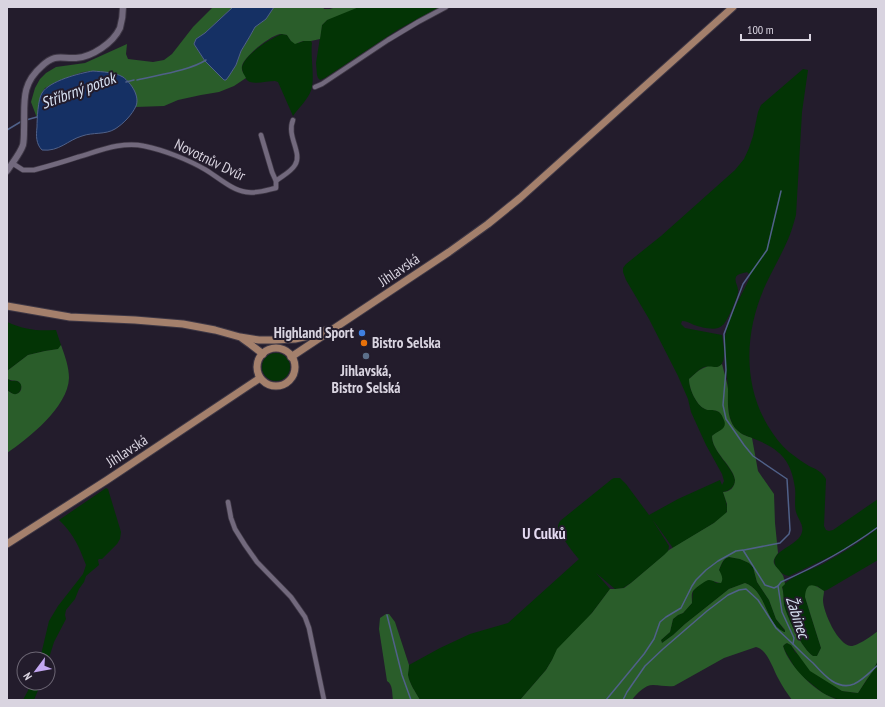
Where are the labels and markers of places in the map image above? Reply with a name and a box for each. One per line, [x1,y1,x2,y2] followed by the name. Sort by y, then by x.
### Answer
[274,323,355,342] place label: Highland Sport
[357,328,367,338] marker: Highland Sport
[372,333,441,352] place label: Bistro Selska
[359,338,369,348] marker: Bistro Selska
[361,351,371,361] marker: Jihlavská, Bistro Selská
[332,361,400,397] place label: Jihlavská, Bistro Selská

